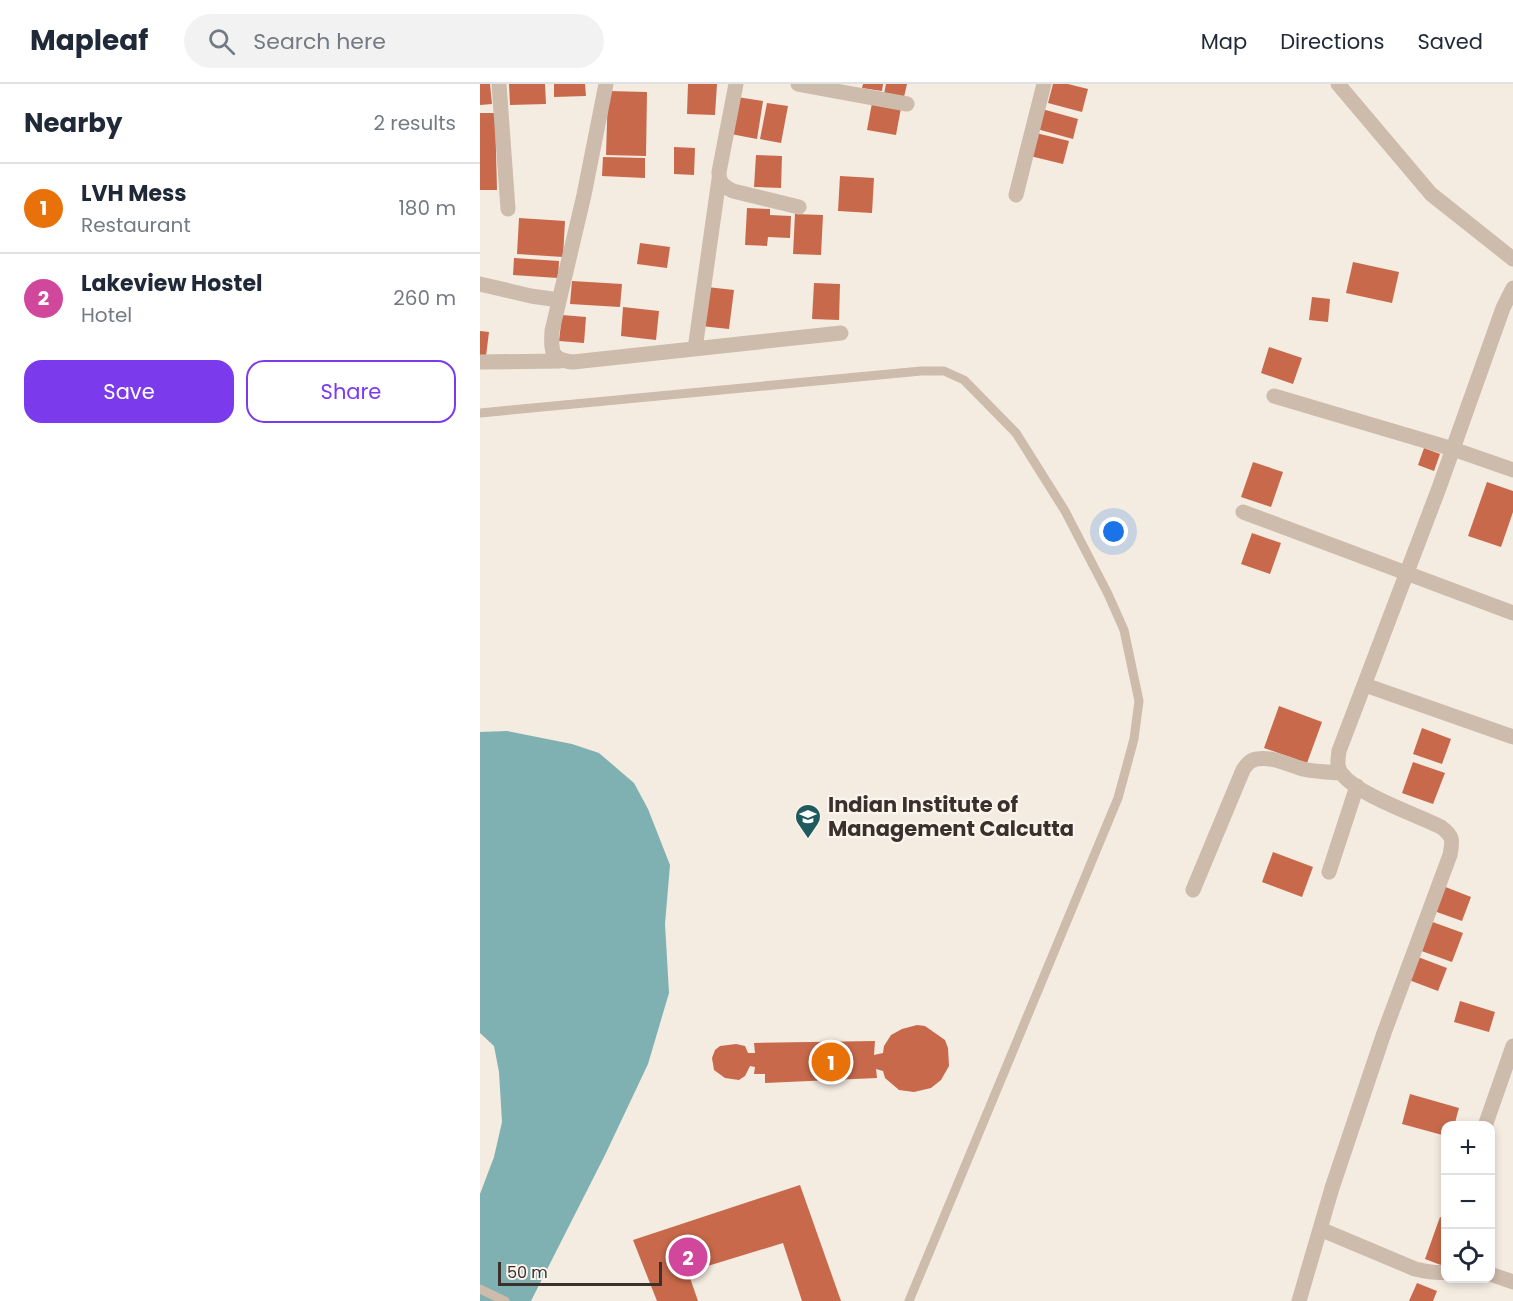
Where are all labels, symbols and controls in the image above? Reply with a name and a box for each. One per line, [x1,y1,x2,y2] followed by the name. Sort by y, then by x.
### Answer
[184,14,604,68] search box
[30,21,148,60] text: Mapleaf
[205,25,238,58] icon: search
[253,26,386,57] text: Search here
[1201,27,1247,56] text: Map
[1280,27,1384,56] text: Directions
[1417,27,1483,56] text: Saved
[24,105,122,141] text: Nearby
[373,109,456,137] text: 2 results
[81,178,187,209] text: LVH Mess
[40,194,47,222] text: 1
[398,194,456,222] text: 180 m
[81,211,191,239] text: Restaurant
[81,268,262,299] text: Lakeview Hostel
[38,284,49,312] text: 2
[393,284,456,312] text: 260 m
[81,301,132,329] text: Hotel
[24,360,234,423] button: Save
[246,360,456,423] button: Share
[1099,517,1128,546] your location
[828,790,1074,843] place label: Indian Institute of Management Calcutta
[793,802,823,840] school or university icon: Indian Institute of Management Calcutta
[812,1040,850,1084] pin: 1
[1441,1121,1495,1283] map controls
[1441,1121,1495,1175] button: +
[1441,1175,1495,1229] button: −
[1441,1229,1495,1283] button: locate
[668,1234,708,1280] pin: 2
[498,1259,662,1286] scale bar
[507,1261,548,1284] text: 50 m

